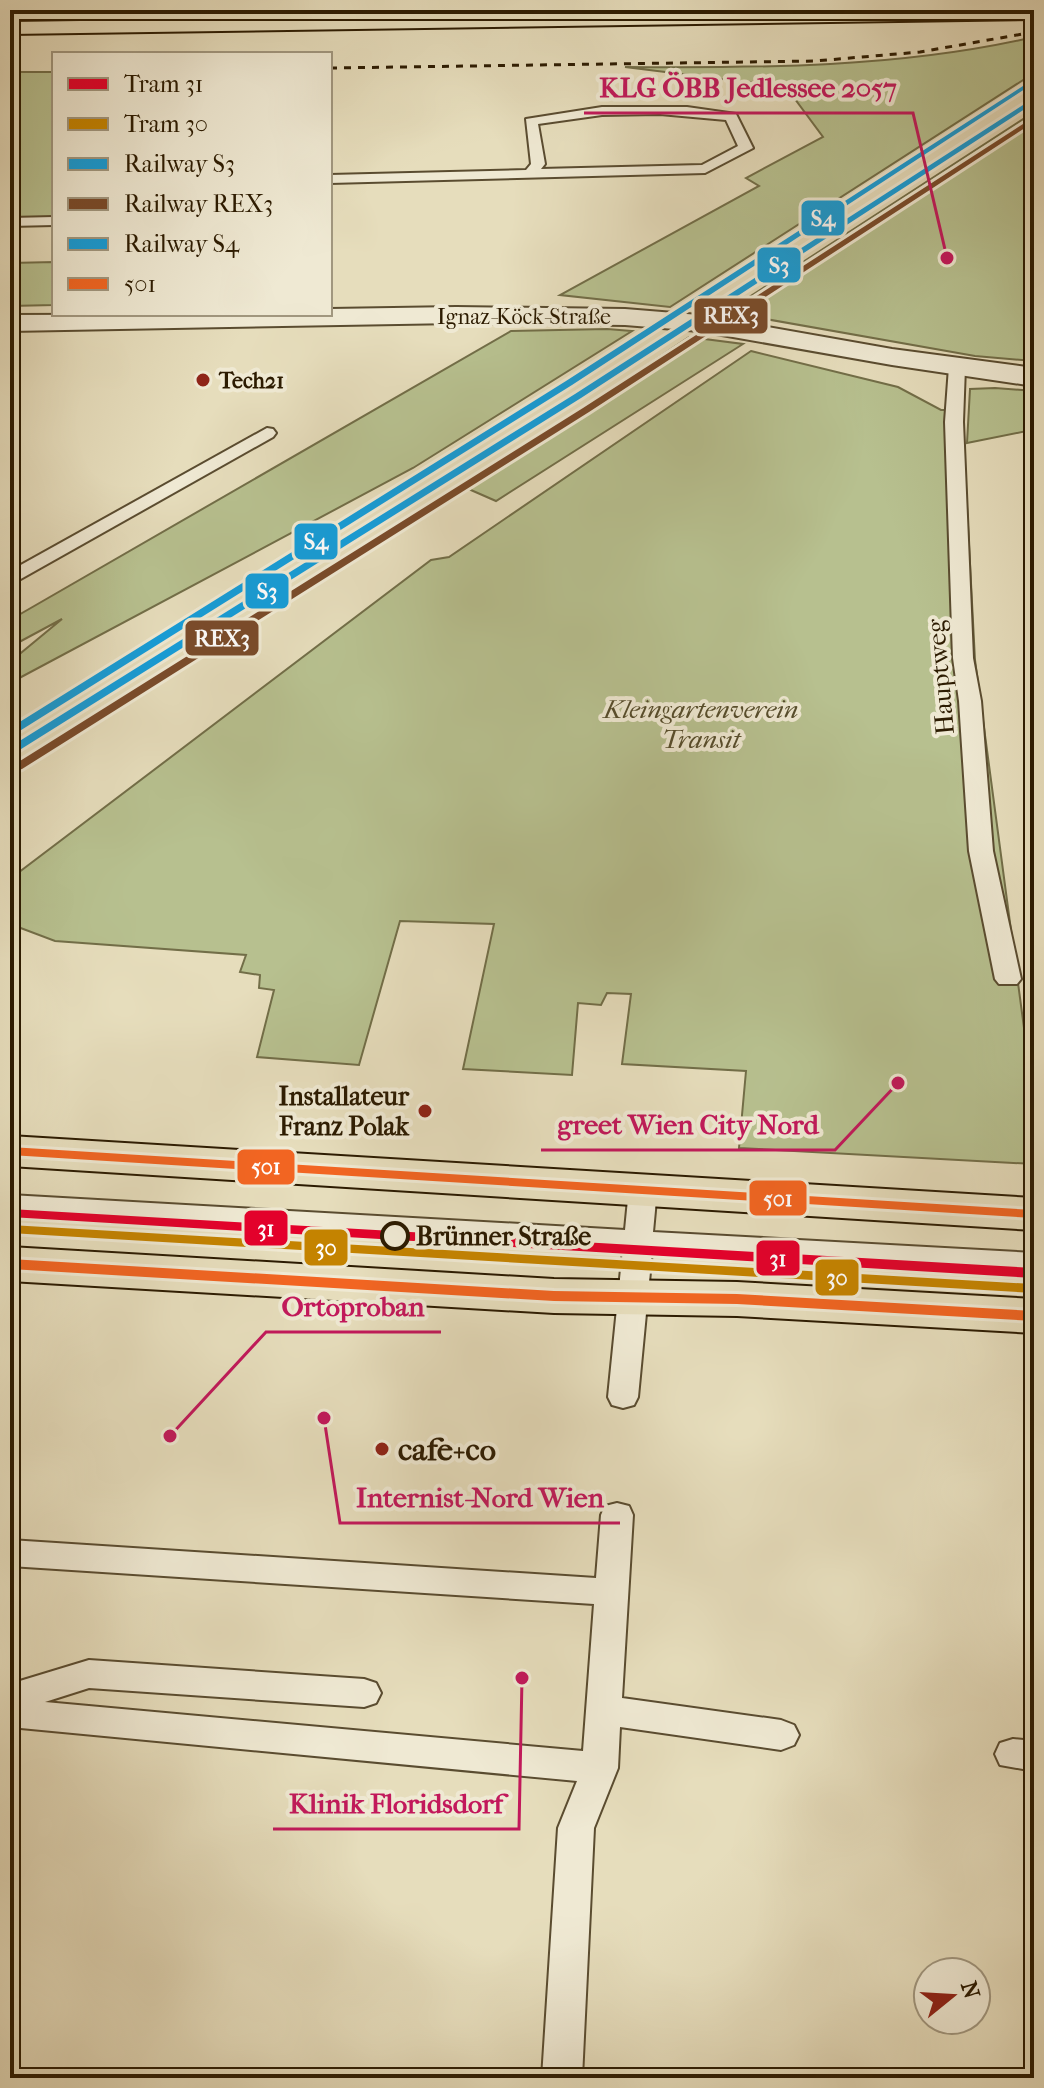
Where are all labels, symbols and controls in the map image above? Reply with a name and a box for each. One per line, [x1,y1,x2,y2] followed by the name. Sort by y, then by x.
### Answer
[52,52,332,316] legend
[584,61,913,113] callout: KLG ÖBB Jedlessee 2057
[124,70,203,98] text: Tram 31
[599,71,897,104] text: KLG ÖBB Jedlessee 2057
[124,110,208,138] text: Tram 30
[124,150,235,178] text: Railway S3
[124,190,273,218] text: Railway REX3
[800,199,846,237] line badge: S4
[811,206,836,232] text: S4
[124,230,240,258] text: Railway S4
[756,246,802,284] line badge: S3
[769,253,789,279] text: S3
[124,270,156,298] text: 501
[693,297,769,335] line badge: REX3
[703,303,759,329] text: REX3
[437,304,611,330] street label: Ignaz-Köck-Straße
[218,368,284,394] place label: Tech21
[194,371,212,389] marker: Tech21
[293,522,339,561] line badge: S4
[304,529,329,555] text: S4
[244,572,290,610] line badge: S3
[257,579,277,605] text: S3
[920,617,961,736] street label: Hauptweg
[184,619,260,657] line badge: REX3
[194,626,250,652] text: REX3
[602,694,798,755] park label: Kleingartenverein Transit
[278,1081,411,1142] place label: Installateur Franz Polak
[541,1098,835,1150] callout: greet Wien City Nord
[416,1102,434,1120] marker: Installateur Franz Polak
[557,1108,819,1141] text: greet Wien City Nord
[236,1148,296,1186] line badge: 501
[251,1154,281,1180] text: 501
[748,1179,808,1217] line badge: 501
[763,1186,793,1212] text: 501
[243,1209,289,1247] line badge: 31
[258,1216,274,1242] text: 31
[416,1221,591,1252] place label: Brünner Straße
[381,1222,409,1250] marker: Brünner Straße
[303,1228,349,1267] line badge: 30
[315,1235,337,1261] text: 30
[755,1239,801,1277] line badge: 31
[770,1246,786,1272] text: 31
[814,1258,860,1297] line badge: 30
[826,1265,848,1291] text: 30
[266,1280,441,1332] callout: Ortoproban
[281,1290,425,1323] text: Ortoproban
[398,1431,496,1468] place label: cafe+co
[373,1440,391,1458] marker: cafe+co
[340,1471,620,1523] callout: Internist-Nord Wien
[356,1481,605,1514] text: Internist-Nord Wien
[273,1777,519,1829] callout: Klinik Floridsdorf
[289,1787,509,1820] text: Klinik Floridsdorf
[912,1956,992,2036] north arrow
[955,1978,985,2002] text: N

